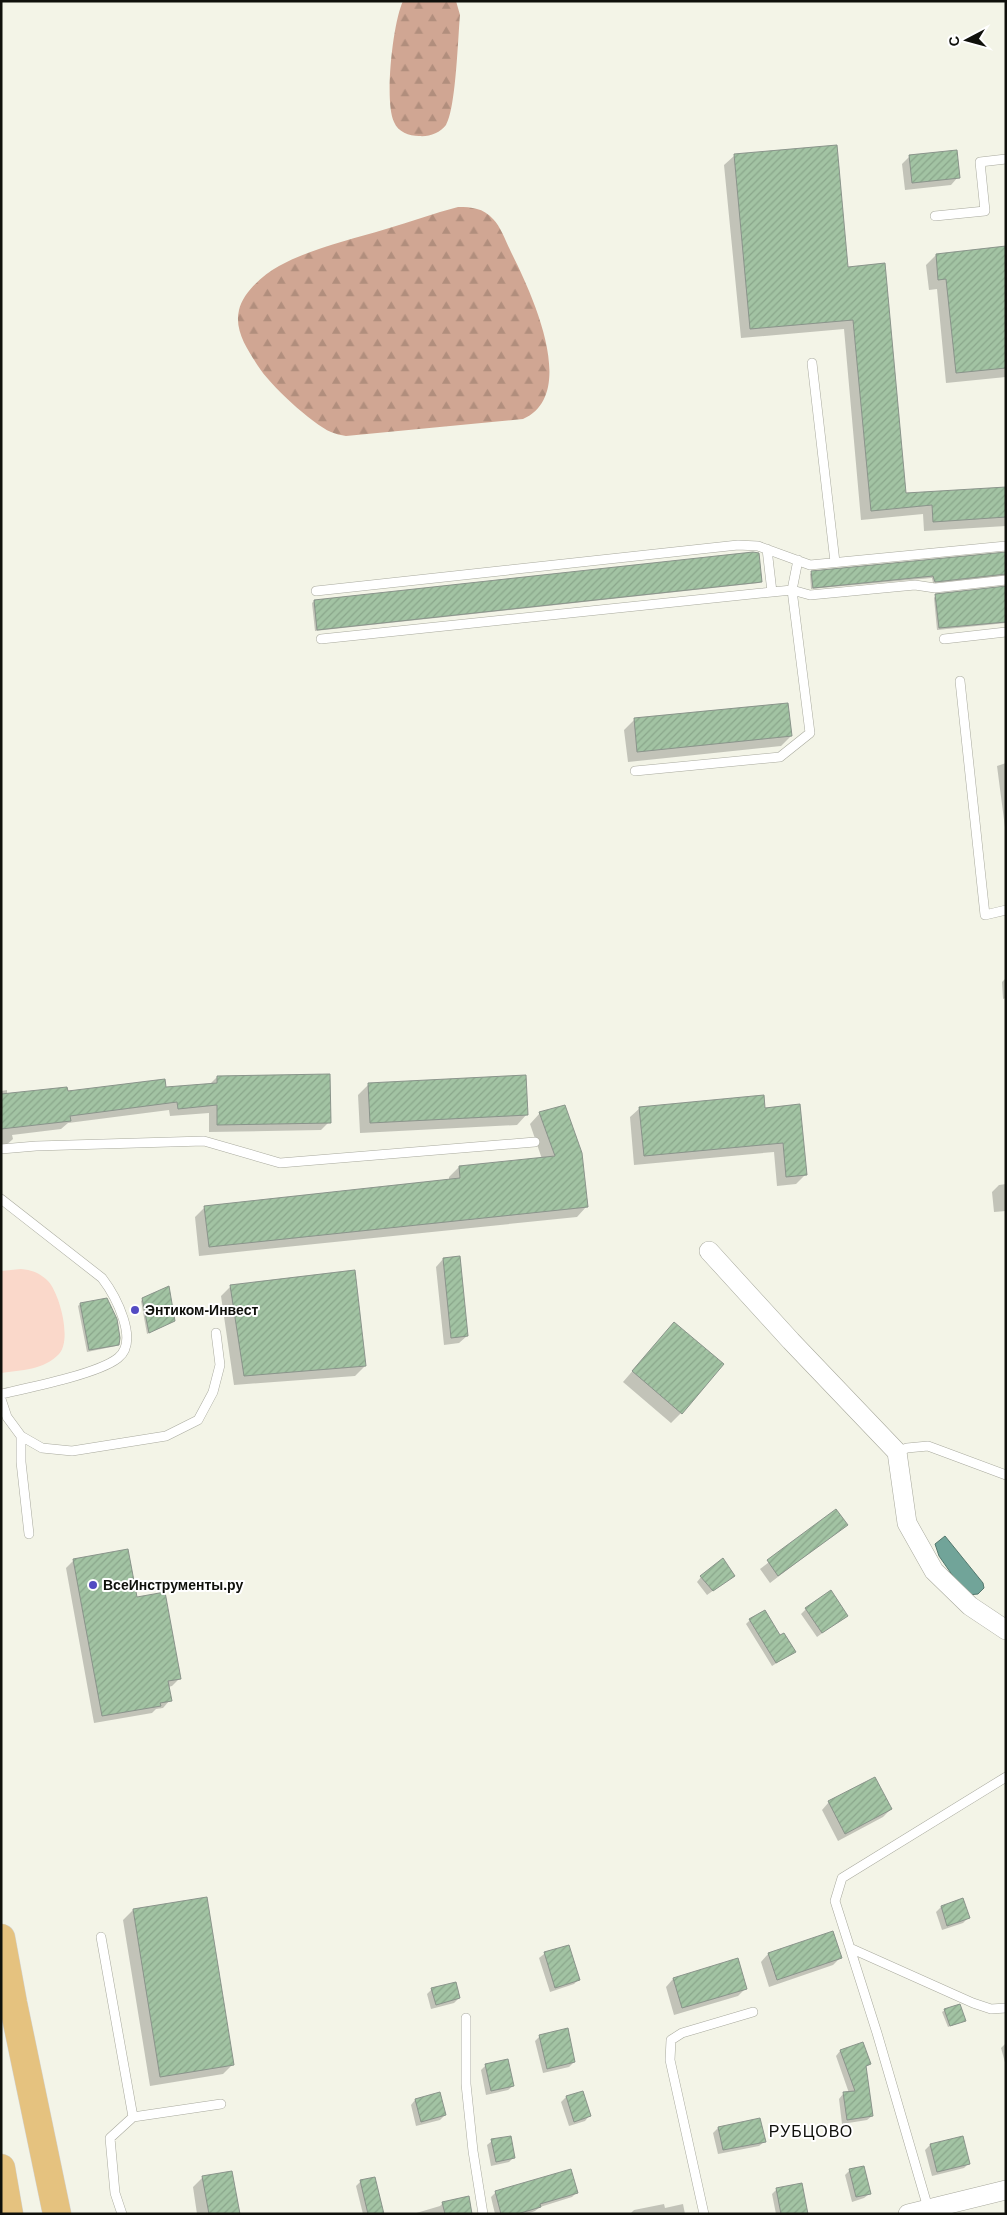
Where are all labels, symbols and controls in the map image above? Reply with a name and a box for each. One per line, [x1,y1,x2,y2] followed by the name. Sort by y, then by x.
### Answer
[942,15,992,65] north arrow
[946,35,963,47] text: С
[145,1302,258,1318] place label: Энтиком-Инвест
[129,1304,141,1316] marker: Энтиком-Инвест
[103,1577,243,1593] place label: ВсеИнструменты.ру
[87,1579,99,1591] marker: ВсеИнструменты.ру
[769,2123,853,2140] district label: РУБЦОВО

